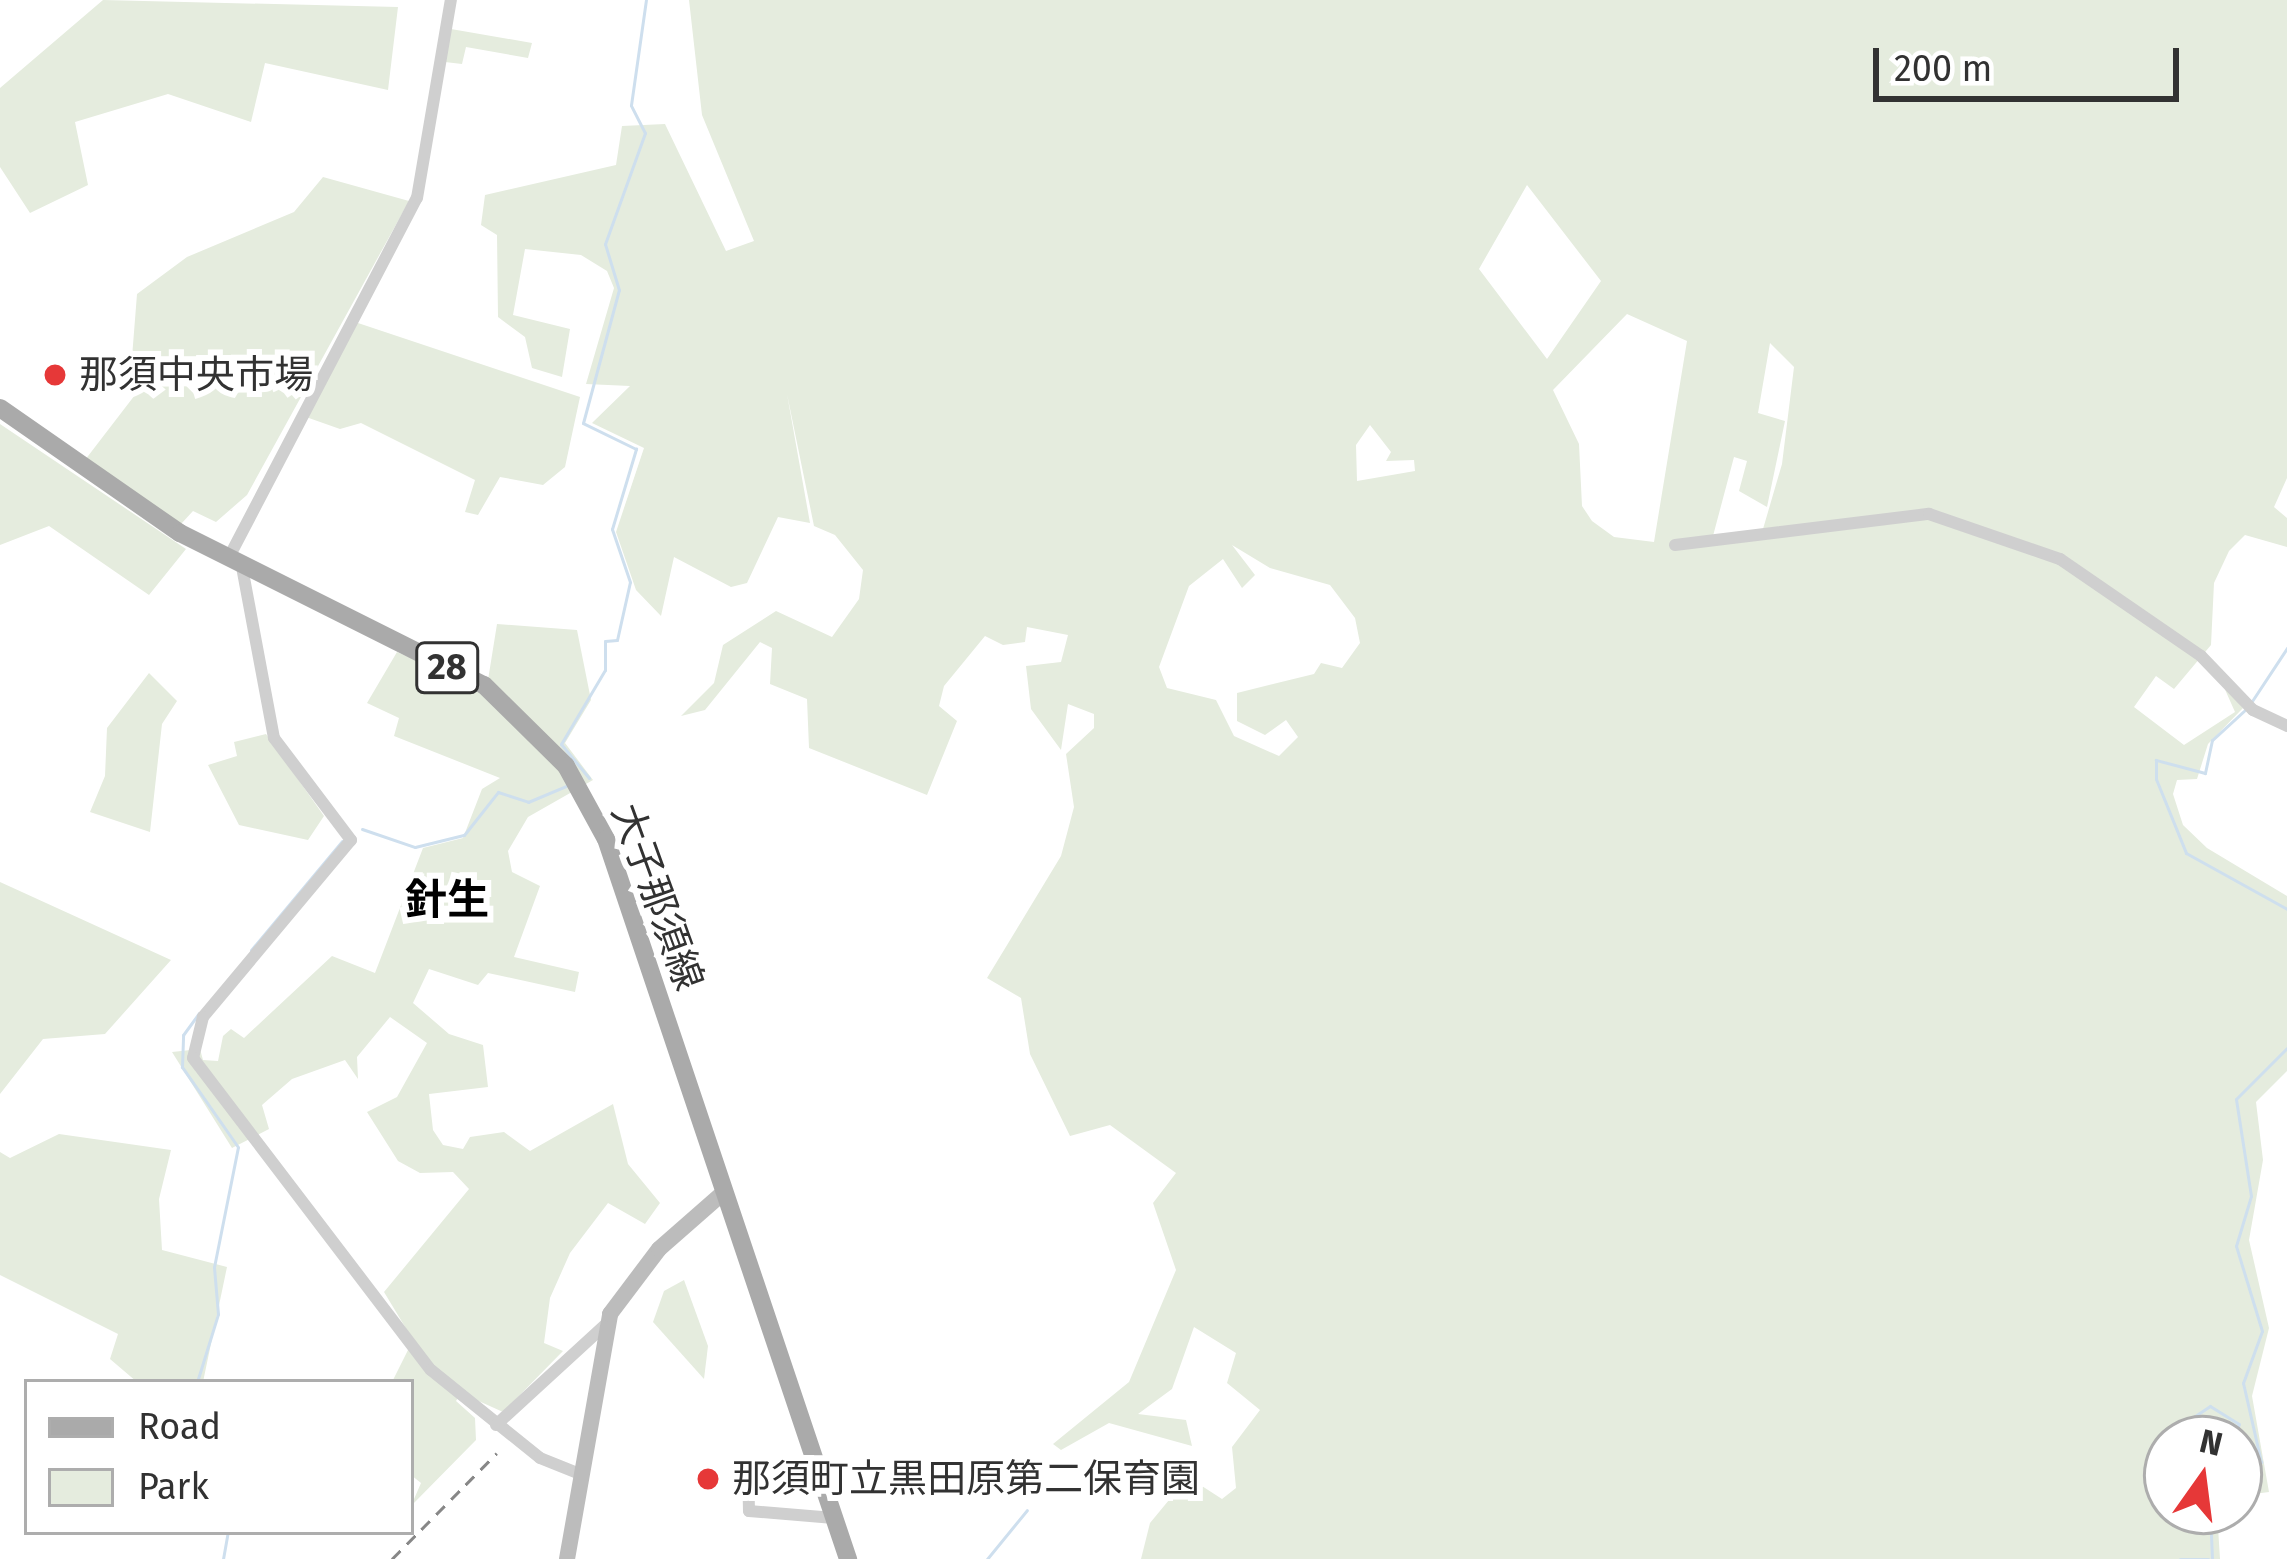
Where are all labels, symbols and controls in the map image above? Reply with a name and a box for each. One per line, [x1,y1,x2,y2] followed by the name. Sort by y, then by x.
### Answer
[1879,24,2185,98] scale bar
[1894,47,1992,91] text: 200 m
[79,352,313,398] place label: 那須中央市場
[42,362,68,388] marker: 那須中央市場
[414,638,480,698] road number: 28
[602,797,712,997] street label: 大子那須線
[405,875,489,925] district label: 針生
[24,1379,414,1535] legend
[138,1405,221,1449] text: Road
[2143,1415,2263,1535] north arrow
[2196,1421,2226,1465] text: N
[732,1456,1200,1502] place label: 那須町立黒田原第二保育園
[138,1465,209,1509] text: Park
[695,1466,721,1492] marker: 那須町立黒田原第二保育園

